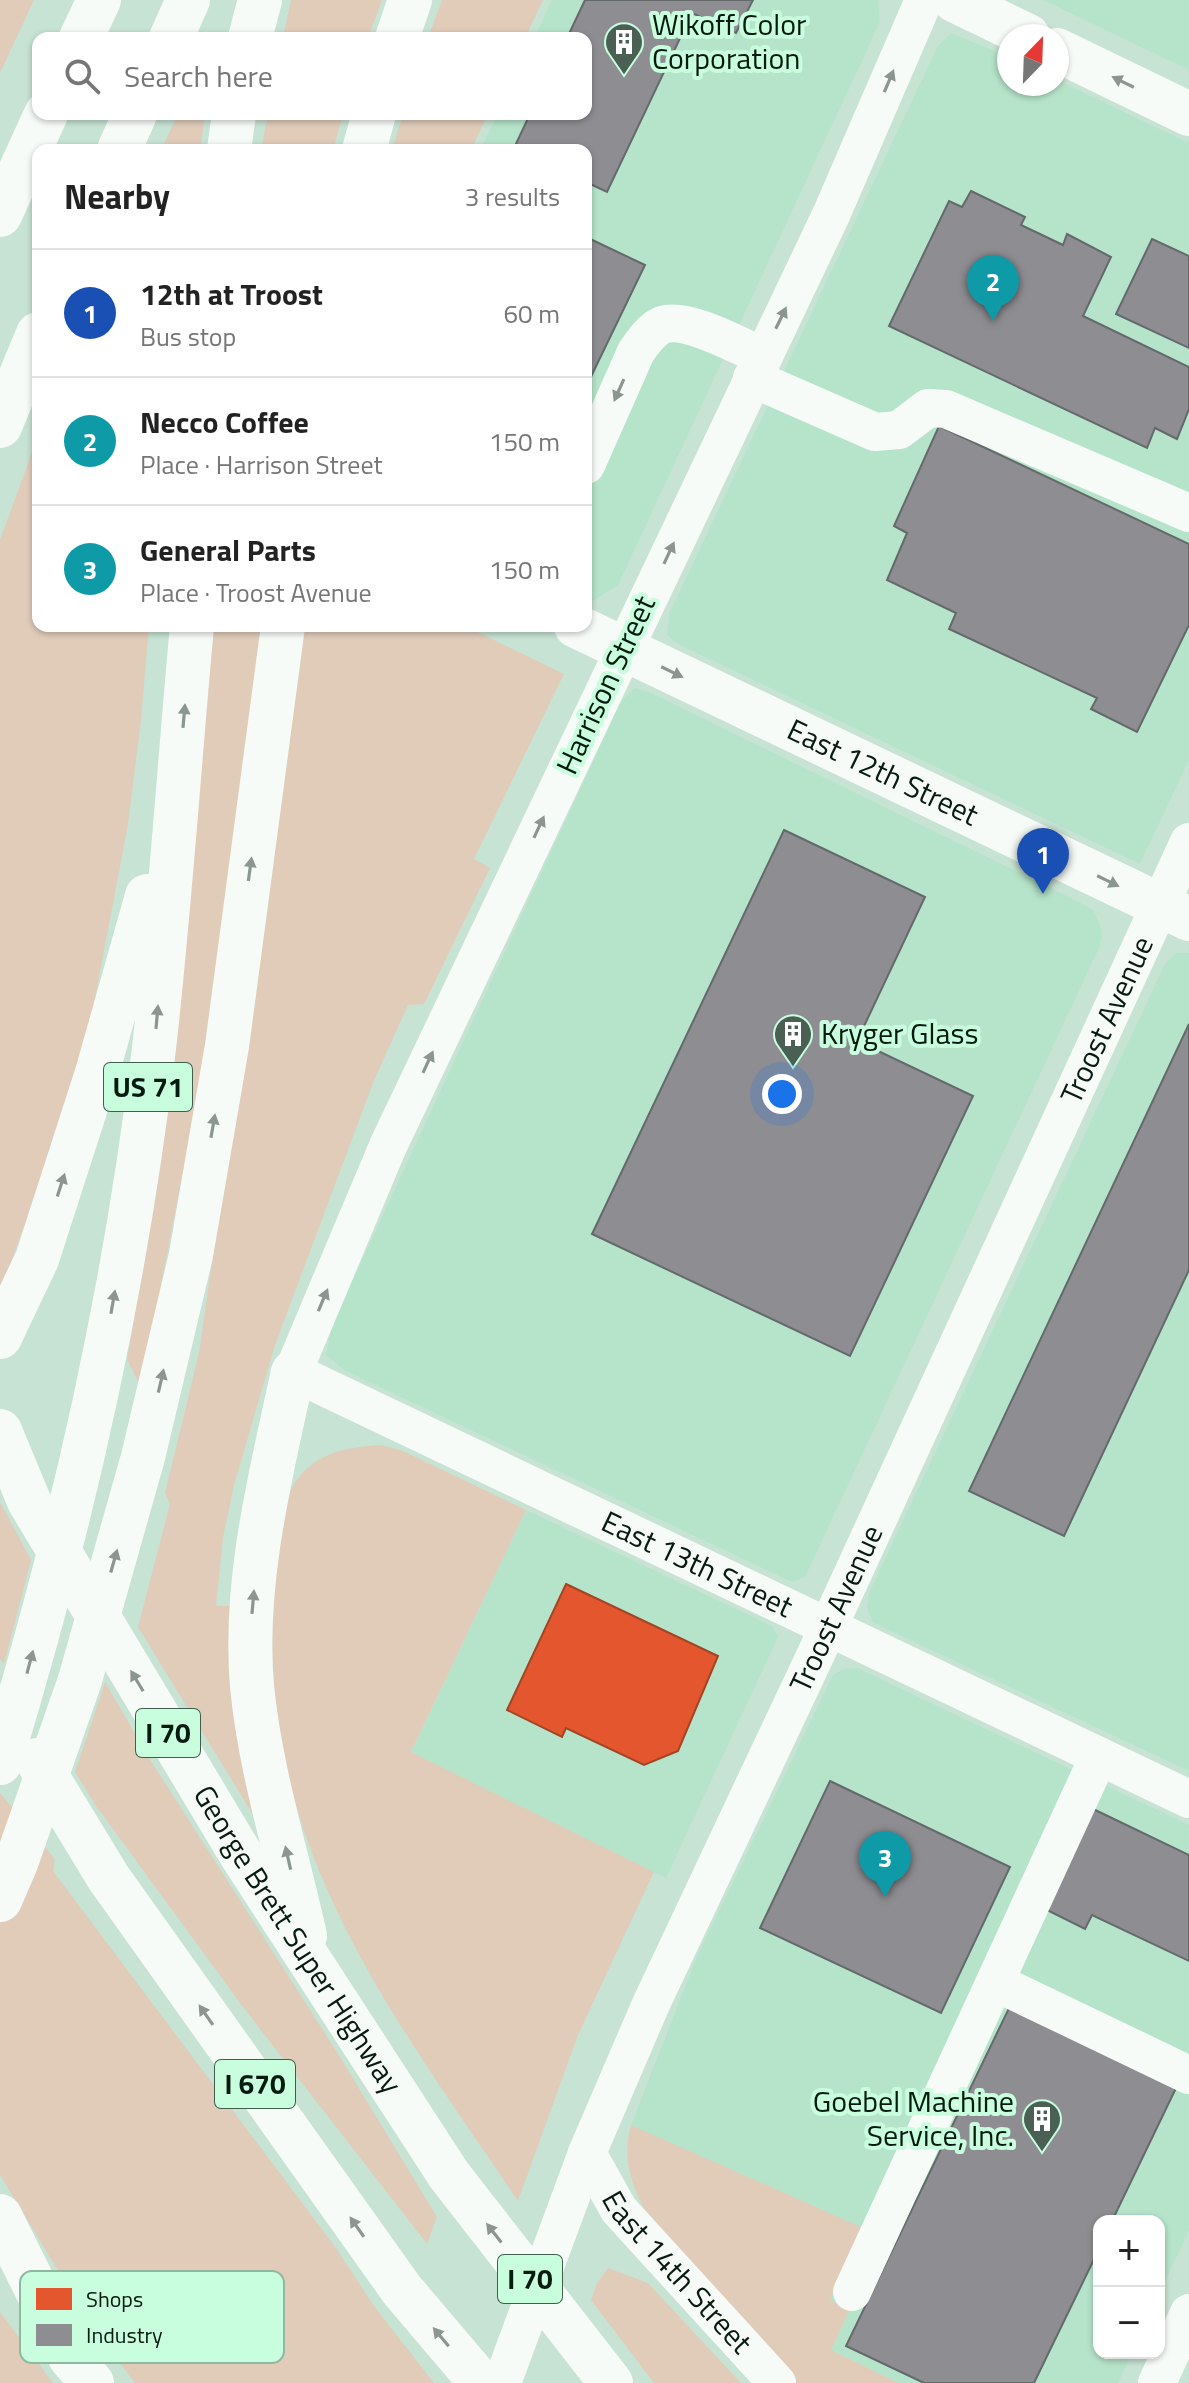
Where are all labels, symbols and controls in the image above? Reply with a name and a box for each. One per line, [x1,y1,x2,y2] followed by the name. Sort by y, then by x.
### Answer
[652,1,806,81] place label: Wikoff Color Corporation
[603,21,645,76] building icon: Wikoff Color Corporation
[997,24,1069,96] north arrow
[32,32,592,120] search box
[124,53,273,99] text: Search here
[60,54,104,98] icon: search
[882,70,895,93] one-way arrow
[1111,75,1135,89] one-way arrow
[64,170,170,222] text: Nearby
[465,177,560,216] text: 3 results
[967,255,1019,321] pin: 2
[140,271,323,317] text: 12th at Troost
[83,294,97,333] text: 1
[503,294,560,333] text: 60 m
[774,306,788,330] one-way arrow
[140,317,236,356] text: Bus stop
[612,378,625,402] one-way arrow
[140,399,309,445] text: Necco Coffee
[83,422,97,461] text: 2
[489,422,560,461] text: 150 m
[140,445,383,484] text: Place · Harrison Street
[140,527,316,573] text: General Parts
[662,541,676,564] one-way arrow
[83,550,97,589] text: 3
[489,550,560,589] text: 150 m
[140,573,372,612] text: Place · Troost Avenue
[544,587,667,782] street label: Harrison Street
[660,665,683,679] one-way arrow
[177,703,190,728] one-way arrow
[780,706,987,837] street label: East 12th Street
[532,816,546,839] one-way arrow
[1017,828,1069,894] pin: 1
[244,856,257,881] one-way arrow
[1097,874,1120,888] one-way arrow
[1048,928,1165,1111] street label: Troost Avenue
[150,1004,163,1029] one-way arrow
[821,1010,978,1056] place label: Kryger Glass
[772,1013,814,1068] building icon: Kryger Glass
[421,1051,435,1074] one-way arrow
[104,1063,192,1111] road number: US 71
[762,1074,802,1114] your location
[207,1113,219,1138] one-way arrow
[55,1173,67,1197] one-way arrow
[317,1288,330,1312] one-way arrow
[108,1289,120,1314] one-way arrow
[155,1368,168,1393] one-way arrow
[594,1498,801,1629] street label: East 13th Street
[777,1517,894,1700] street label: Troost Avenue
[108,1548,121,1572] one-way arrow
[247,1589,260,1614] one-way arrow
[25,1649,37,1674] one-way arrow
[130,1670,144,1692] one-way arrow
[136,1709,200,1757] road number: I 70
[182,1776,414,2102] street label: George Brett Super Highway
[859,1831,911,1897] pin: 3
[281,1846,294,1871] one-way arrow
[199,2004,214,2025] one-way arrow
[215,2060,295,2108] road number: I 670
[813,2078,1014,2158] place label: Goebel Machine Service, Inc.
[1021,2098,1063,2153] building icon: Goebel Machine Service, Inc.
[591,2182,764,2364] street label: East 14th Street
[1093,2215,1165,2359] map controls
[1093,2215,1165,2287] button: +
[350,2216,365,2237] one-way arrow
[487,2223,503,2243] one-way arrow
[498,2255,562,2303] road number: I 70
[20,2271,284,2363] legend
[86,2282,143,2316] text: Shops
[1093,2287,1165,2359] button: −
[86,2318,163,2352] text: Industry
[433,2327,450,2347] one-way arrow

